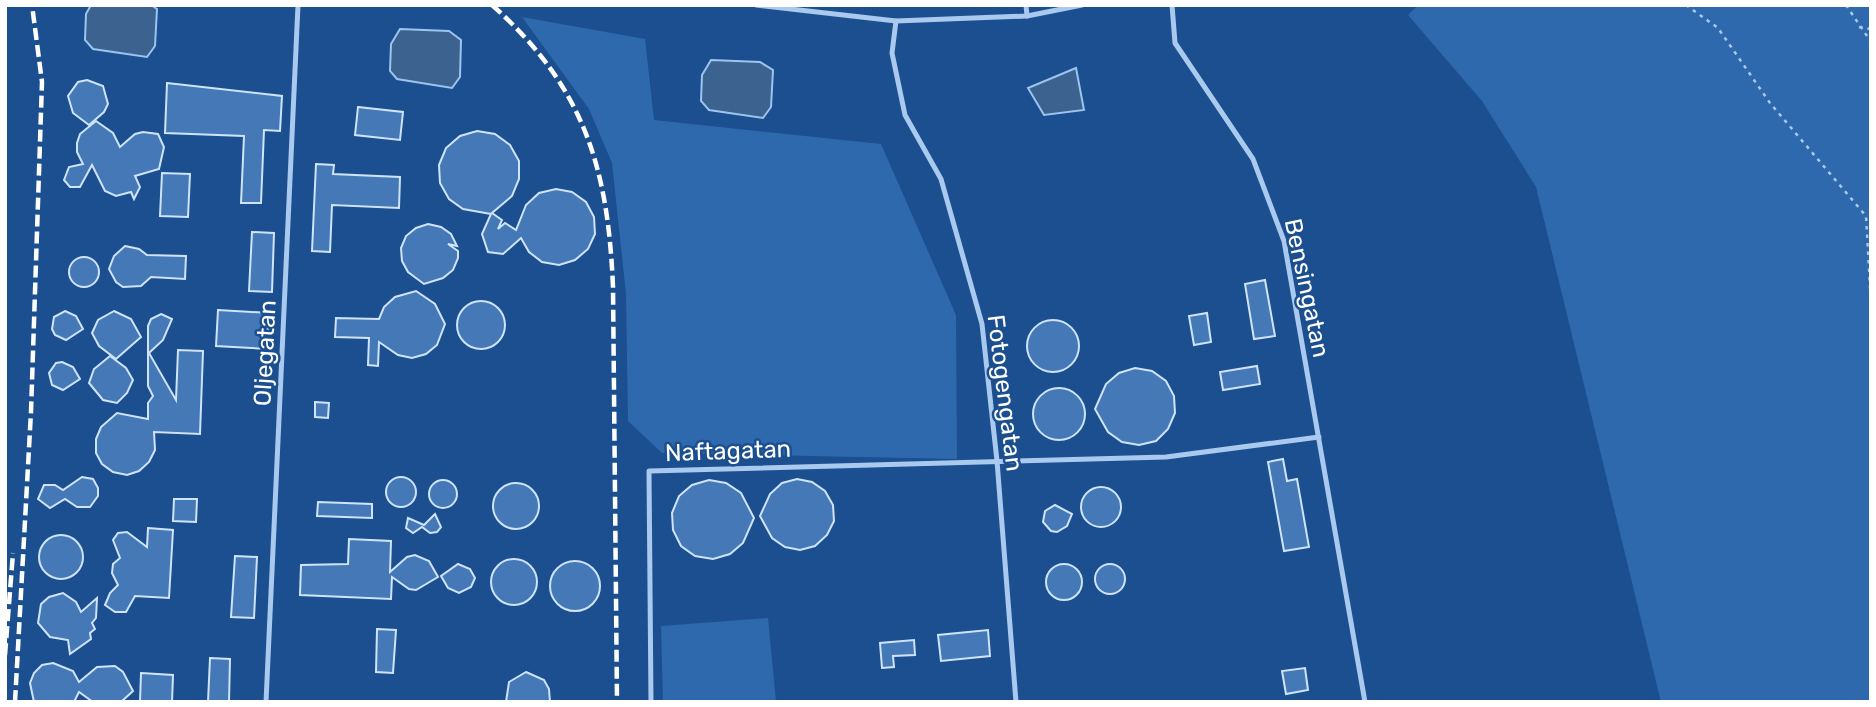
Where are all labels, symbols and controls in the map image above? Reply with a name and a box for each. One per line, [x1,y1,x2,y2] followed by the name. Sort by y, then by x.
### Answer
[1279,216,1335,360] street label: Bensingatan
[248,299,282,407] street label: Oljegatan
[982,313,1028,473] street label: Fotogengatan
[664,435,792,467] street label: Naftagatan

